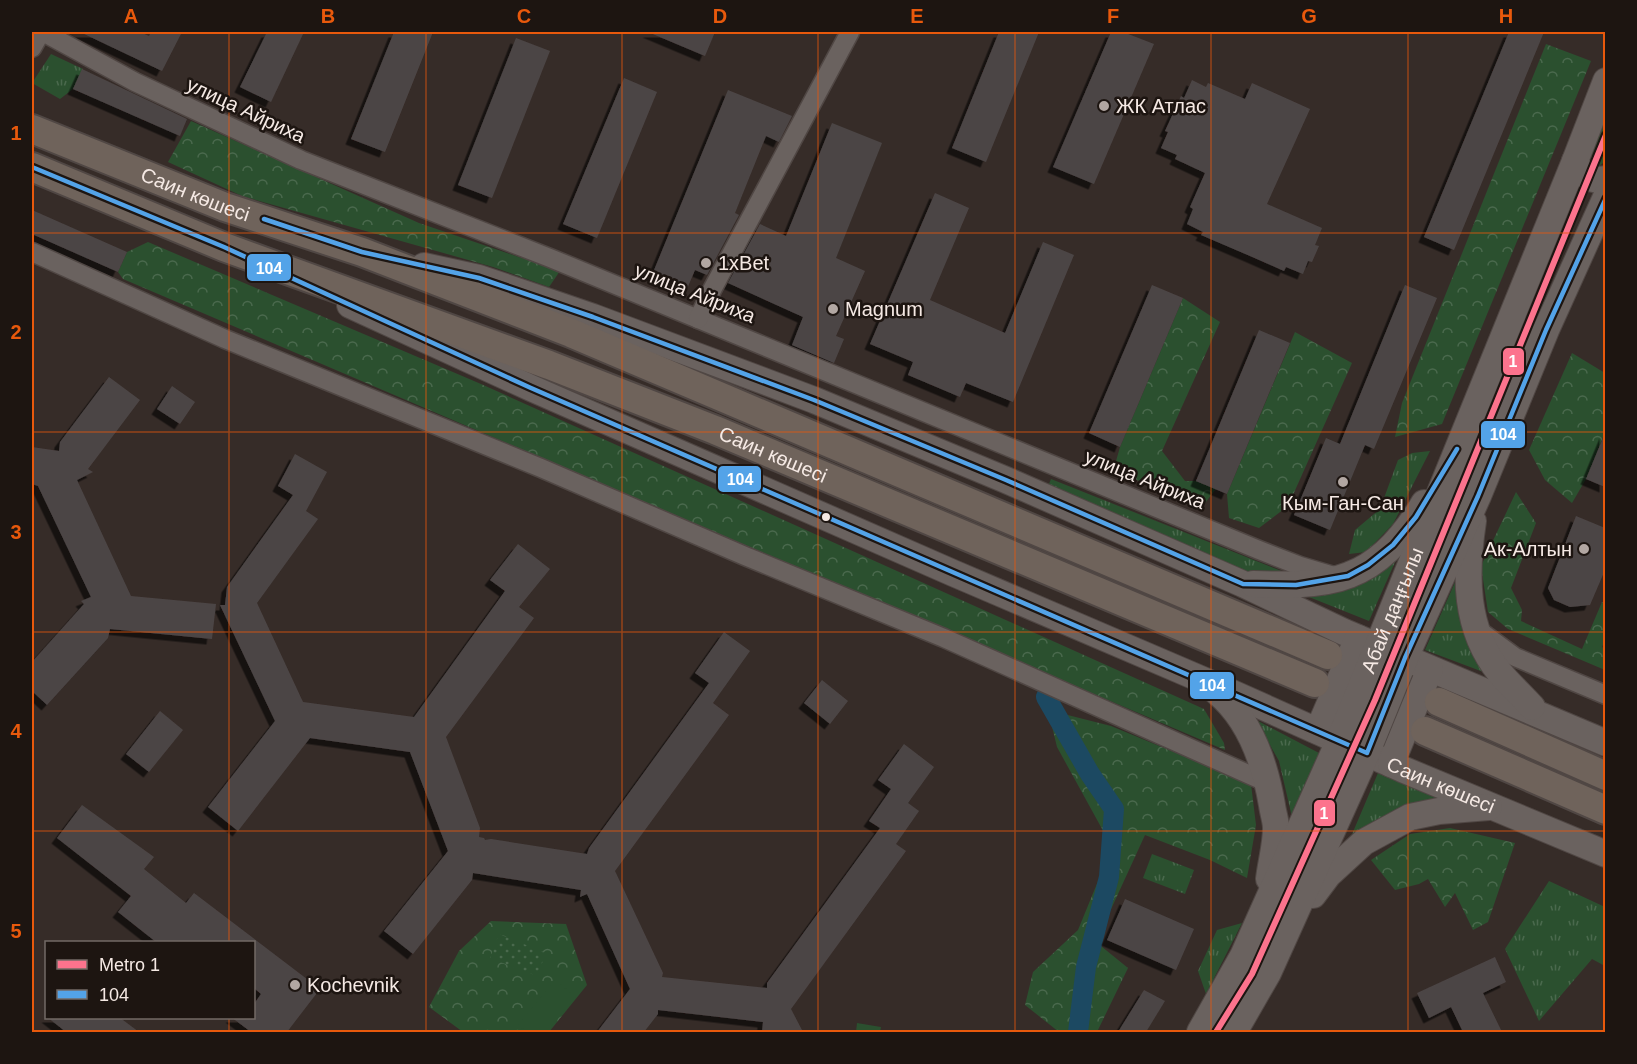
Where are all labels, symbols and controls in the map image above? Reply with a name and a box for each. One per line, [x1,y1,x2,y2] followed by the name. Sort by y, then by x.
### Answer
[124,5,138,27] text: A
[321,5,335,27] text: B
[517,5,531,27] text: C
[713,5,727,27] text: D
[910,5,924,27] text: E
[1107,5,1119,27] text: F
[1301,5,1317,27] text: G
[1499,5,1513,27] text: H
[183,73,310,147] street label: улица Айриха
[1116,95,1206,117] place label: ЖК Атлас
[1097,99,1111,113] marker: ЖК Атлас
[10,122,22,144] text: 1
[138,163,253,225] street label: Саин көшесі
[718,252,770,274] place label: 1xBet
[246,253,292,282] line badge: 104
[699,256,713,270] marker: 1xBet
[631,259,759,328] street label: улица Айриха
[256,260,282,277] text: 104
[845,298,923,320] place label: Magnum
[826,302,840,316] marker: Magnum
[10,321,22,343] text: 2
[1502,347,1525,376] line badge: 1
[1509,353,1518,370] text: 1
[1480,420,1526,449] line badge: 104
[716,422,830,487] street label: Саин көшесі
[1490,426,1516,443] text: 104
[1081,445,1209,514] street label: улица Айриха
[717,465,762,493] line badge: 104
[727,471,753,488] text: 104
[1336,475,1350,489] marker: Кым-Ган-Сан
[1282,492,1404,514] place label: Кым-Ган-Сан
[820,511,832,523] unlabelled marker
[10,521,22,543] text: 3
[1484,538,1572,560] place label: Ак-Алтын
[1577,542,1591,556] marker: Ак-Алтын
[1357,544,1428,676] street label: Абай даңғылы
[1189,671,1235,700] line badge: 104
[1199,677,1225,694] text: 104
[10,720,22,742] text: 4
[1383,753,1498,818] street label: Саин көшесі
[1313,799,1336,827] line badge: 1
[1320,805,1329,822] text: 1
[10,920,22,942] text: 5
[45,941,255,1019] legend
[99,955,160,975] text: Metro 1
[307,974,400,996] place label: Kochevnik
[288,978,302,992] marker: Kochevnik
[99,985,129,1005] text: 104

